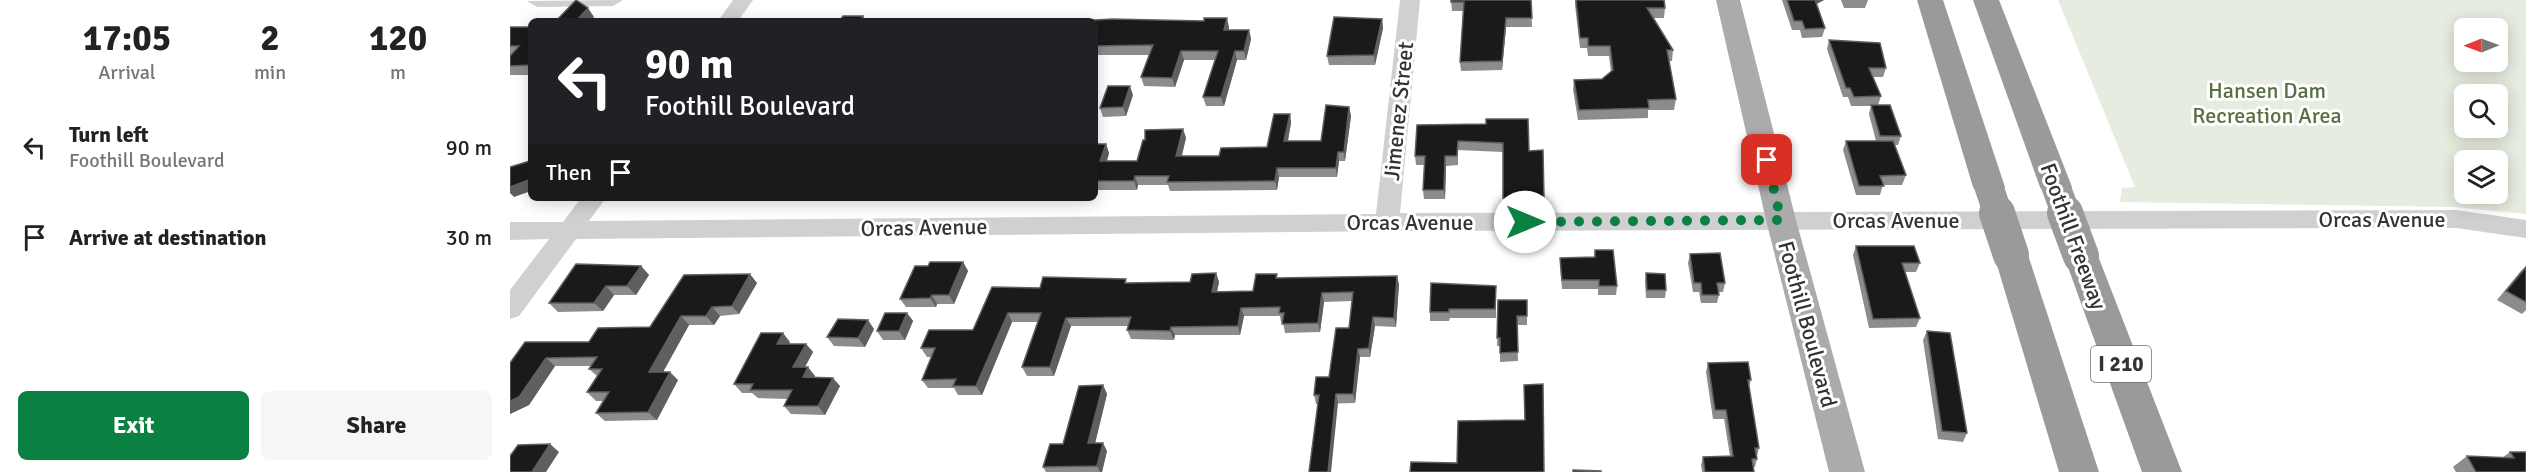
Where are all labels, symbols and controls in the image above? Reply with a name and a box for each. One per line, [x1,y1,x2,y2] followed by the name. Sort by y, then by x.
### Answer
[83,16,171,61] text: 17:05
[260,16,280,61] text: 2
[369,16,427,61] text: 120
[2454,18,2508,72] north arrow
[2454,18,2508,204] map controls
[645,39,734,90] text: 90 m
[1378,40,1419,182] street label: Jimenez Street
[546,42,624,120] icon: left
[98,60,156,85] text: Arrival
[254,60,286,85] text: min
[390,60,406,85] text: m
[2192,77,2342,129] park label: Hansen Dam Recreation Area
[2454,84,2508,138] button: search
[645,90,855,123] text: Foothill Boulevard
[69,121,149,148] text: Turn left
[18,131,51,164] icon: left
[446,134,492,161] text: 90 m
[1741,134,1792,185] pin
[1750,143,1783,176] icon: arrive
[69,148,225,173] text: Foothill Boulevard
[2454,150,2508,204] button: layers
[604,156,637,189] icon: arrive
[546,159,592,186] text: Then
[2035,159,2113,314] street label: Foothill Freeway
[1493,190,1557,254] position arrow
[2319,206,2445,233] street label: Orcas Avenue
[1833,207,1959,234] street label: Orcas Avenue
[1347,209,1473,236] street label: Orcas Avenue
[860,213,988,242] street label: Orcas Avenue
[18,221,51,254] icon: arrive
[69,224,266,251] text: Arrive at destination
[446,224,492,251] text: 30 m
[1772,238,1843,410] street label: Foothill Boulevard
[2091,346,2151,382] road number: I 210
[18,391,249,460] button: Exit
[261,391,492,460] button: Share

